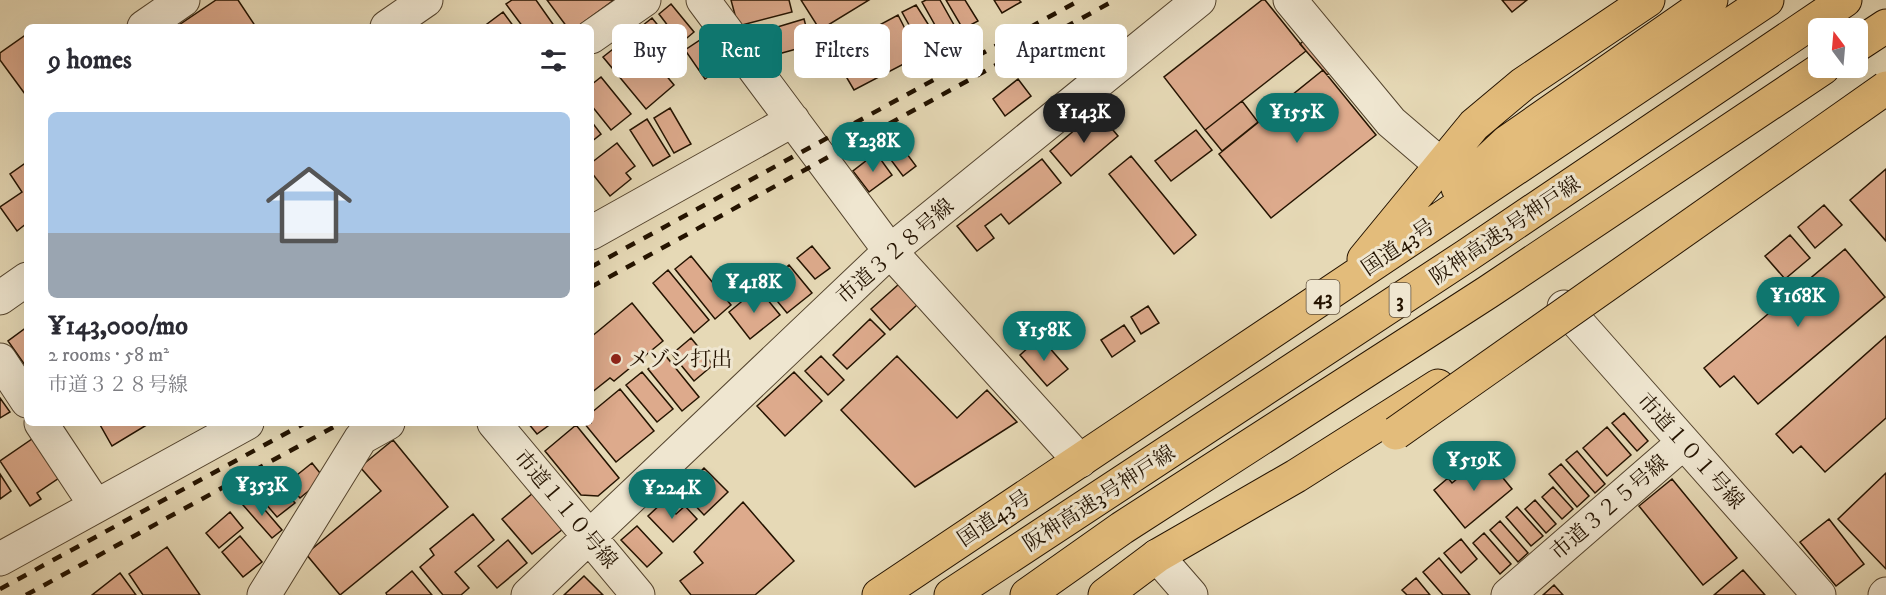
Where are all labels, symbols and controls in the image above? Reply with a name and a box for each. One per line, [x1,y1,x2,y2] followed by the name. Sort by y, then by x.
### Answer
[1808,18,1868,78] north arrow
[1808,18,1868,78] map controls
[612,24,687,78] chip: Buy
[699,24,782,78] chip: Rent
[794,24,890,78] chip: Filters
[902,24,983,78] chip: New
[995,24,1127,78] chip: Apartment
[48,44,132,77] text: 9 homes
[537,44,570,77] icon: filters
[1042,93,1126,144] pin: ¥143K
[1255,93,1339,144] pin: ¥155K
[1057,100,1111,125] text: ¥143K
[1270,100,1324,125] text: ¥155K
[831,122,915,173] pin: ¥238K
[846,129,900,154] text: ¥238K
[255,151,363,259] icon: home
[1425,171,1586,291] street label: 阪神高速3号神戸線
[832,194,960,310] street label: 市道３２８号線
[1357,214,1440,282] street label: 国道43号
[712,263,796,314] pin: ¥418K
[726,270,782,295] text: ¥418K
[1756,277,1840,328] pin: ¥168K
[1306,280,1340,314] road number: 43
[1390,283,1410,317] road number: 3
[1770,284,1826,309] text: ¥168K
[48,310,188,343] text: ¥143,000/mo
[1002,311,1086,362] pin: ¥158K
[1017,318,1071,343] text: ¥158K
[48,343,169,368] text: 2 rooms · 58 m²
[628,347,732,373] place label: メゾン打出
[609,352,623,366] marker: メゾン打出
[48,373,188,398] text: 市道３２８号線
[1631,388,1749,515] street label: 市道１０１号線
[1019,440,1180,558] street label: 阪神高速3号神戸線
[1432,441,1516,492] pin: ¥519K
[508,445,622,574] street label: 市道１１０号線
[1447,448,1501,473] text: ¥519K
[1546,450,1674,566] street label: 市道３２５号線
[220,466,304,517] pin: ¥353K
[630,469,714,520] pin: ¥224K
[236,473,288,498] text: ¥353K
[643,476,701,501] text: ¥224K
[953,485,1036,553] street label: 国道43号

